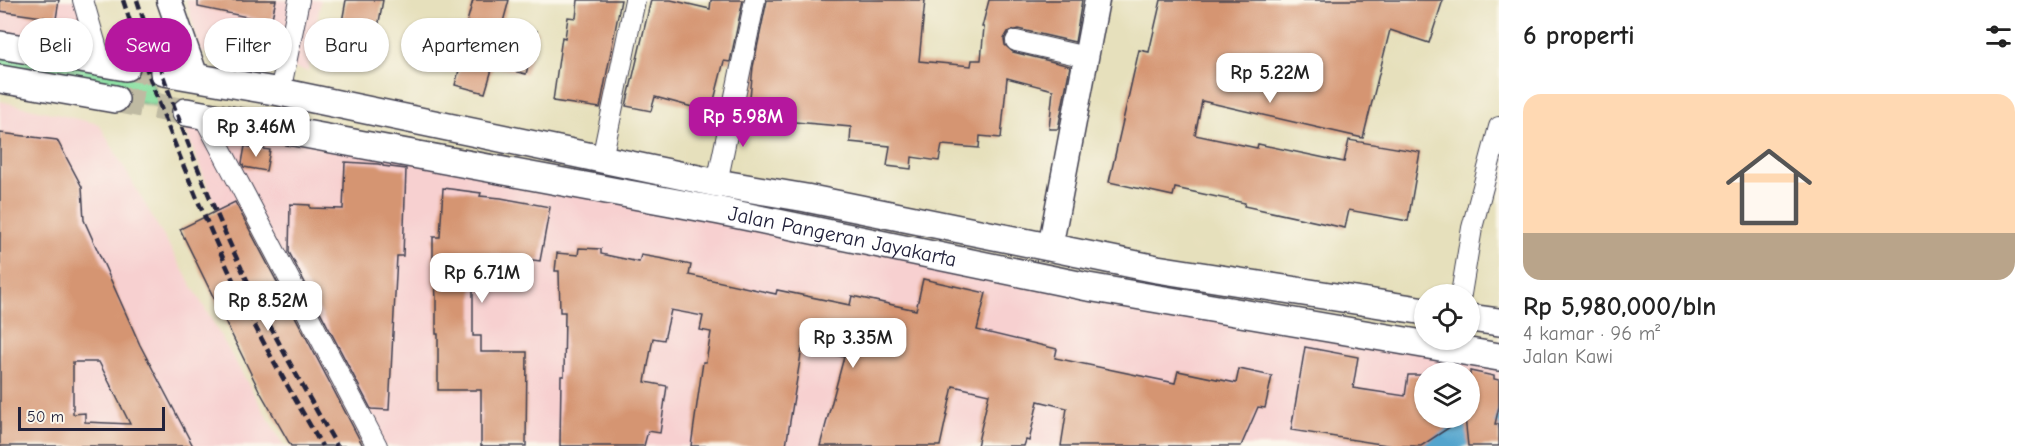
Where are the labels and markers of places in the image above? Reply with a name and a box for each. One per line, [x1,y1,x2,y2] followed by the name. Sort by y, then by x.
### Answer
[1208,53,1332,104] pin: Rp 5.22M
[681,97,805,148] pin: Rp 5.98M
[194,107,318,158] pin: Rp 3.46M
[420,253,544,304] pin: Rp 6.71M
[206,281,330,332] pin: Rp 8.52M
[791,318,915,369] pin: Rp 3.35M

